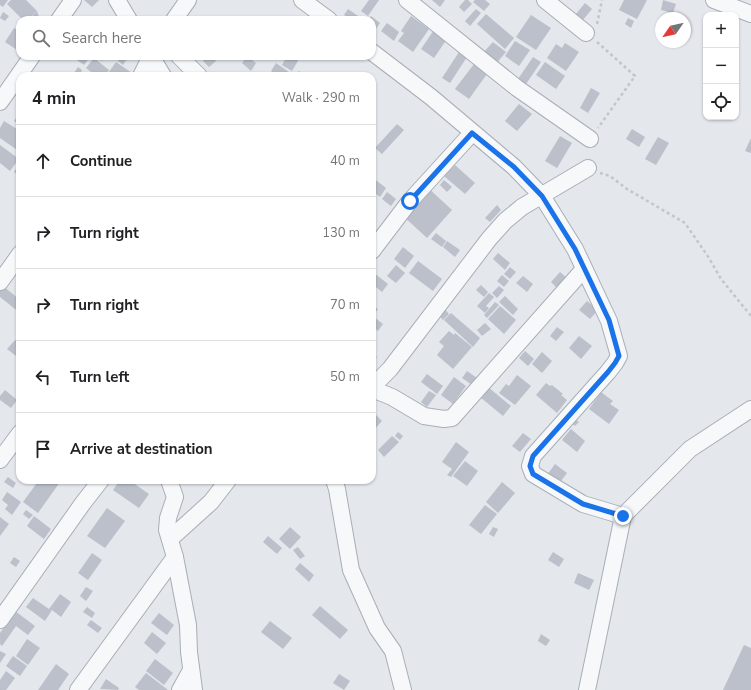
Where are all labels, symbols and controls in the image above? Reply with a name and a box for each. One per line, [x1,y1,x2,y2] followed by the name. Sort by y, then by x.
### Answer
[655,12,691,48] north arrow
[703,12,739,120] map controls
[703,12,739,48] button: +
[16,16,376,60] search box
[30,27,52,49] icon: search
[62,28,142,48] text: Search here
[703,48,739,84] button: −
[703,84,739,120] button: locate
[32,87,76,110] text: 4 min
[282,89,360,107] text: Walk · 290 m
[32,150,54,172] icon: ahead
[70,151,132,171] text: Continue
[330,152,360,170] text: 40 m
[401,192,419,210] route start
[32,222,54,244] icon: right
[70,223,139,243] text: Turn right
[322,224,360,242] text: 130 m
[32,294,54,316] icon: right
[70,295,139,315] text: Turn right
[330,296,360,314] text: 70 m
[32,366,54,388] icon: left
[70,367,129,387] text: Turn left
[330,368,360,386] text: 50 m
[32,438,54,460] icon: arrive
[70,439,213,459] text: Arrive at destination
[614,507,632,525] route end

